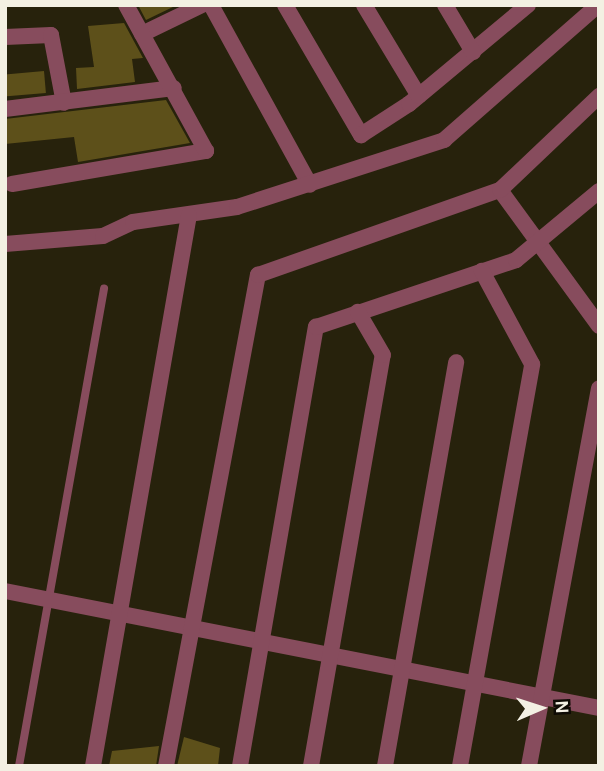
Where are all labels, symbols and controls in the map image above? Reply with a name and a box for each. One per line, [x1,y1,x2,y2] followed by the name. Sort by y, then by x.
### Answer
[506,673,576,743] north arrow
[551,700,573,714] text: N

